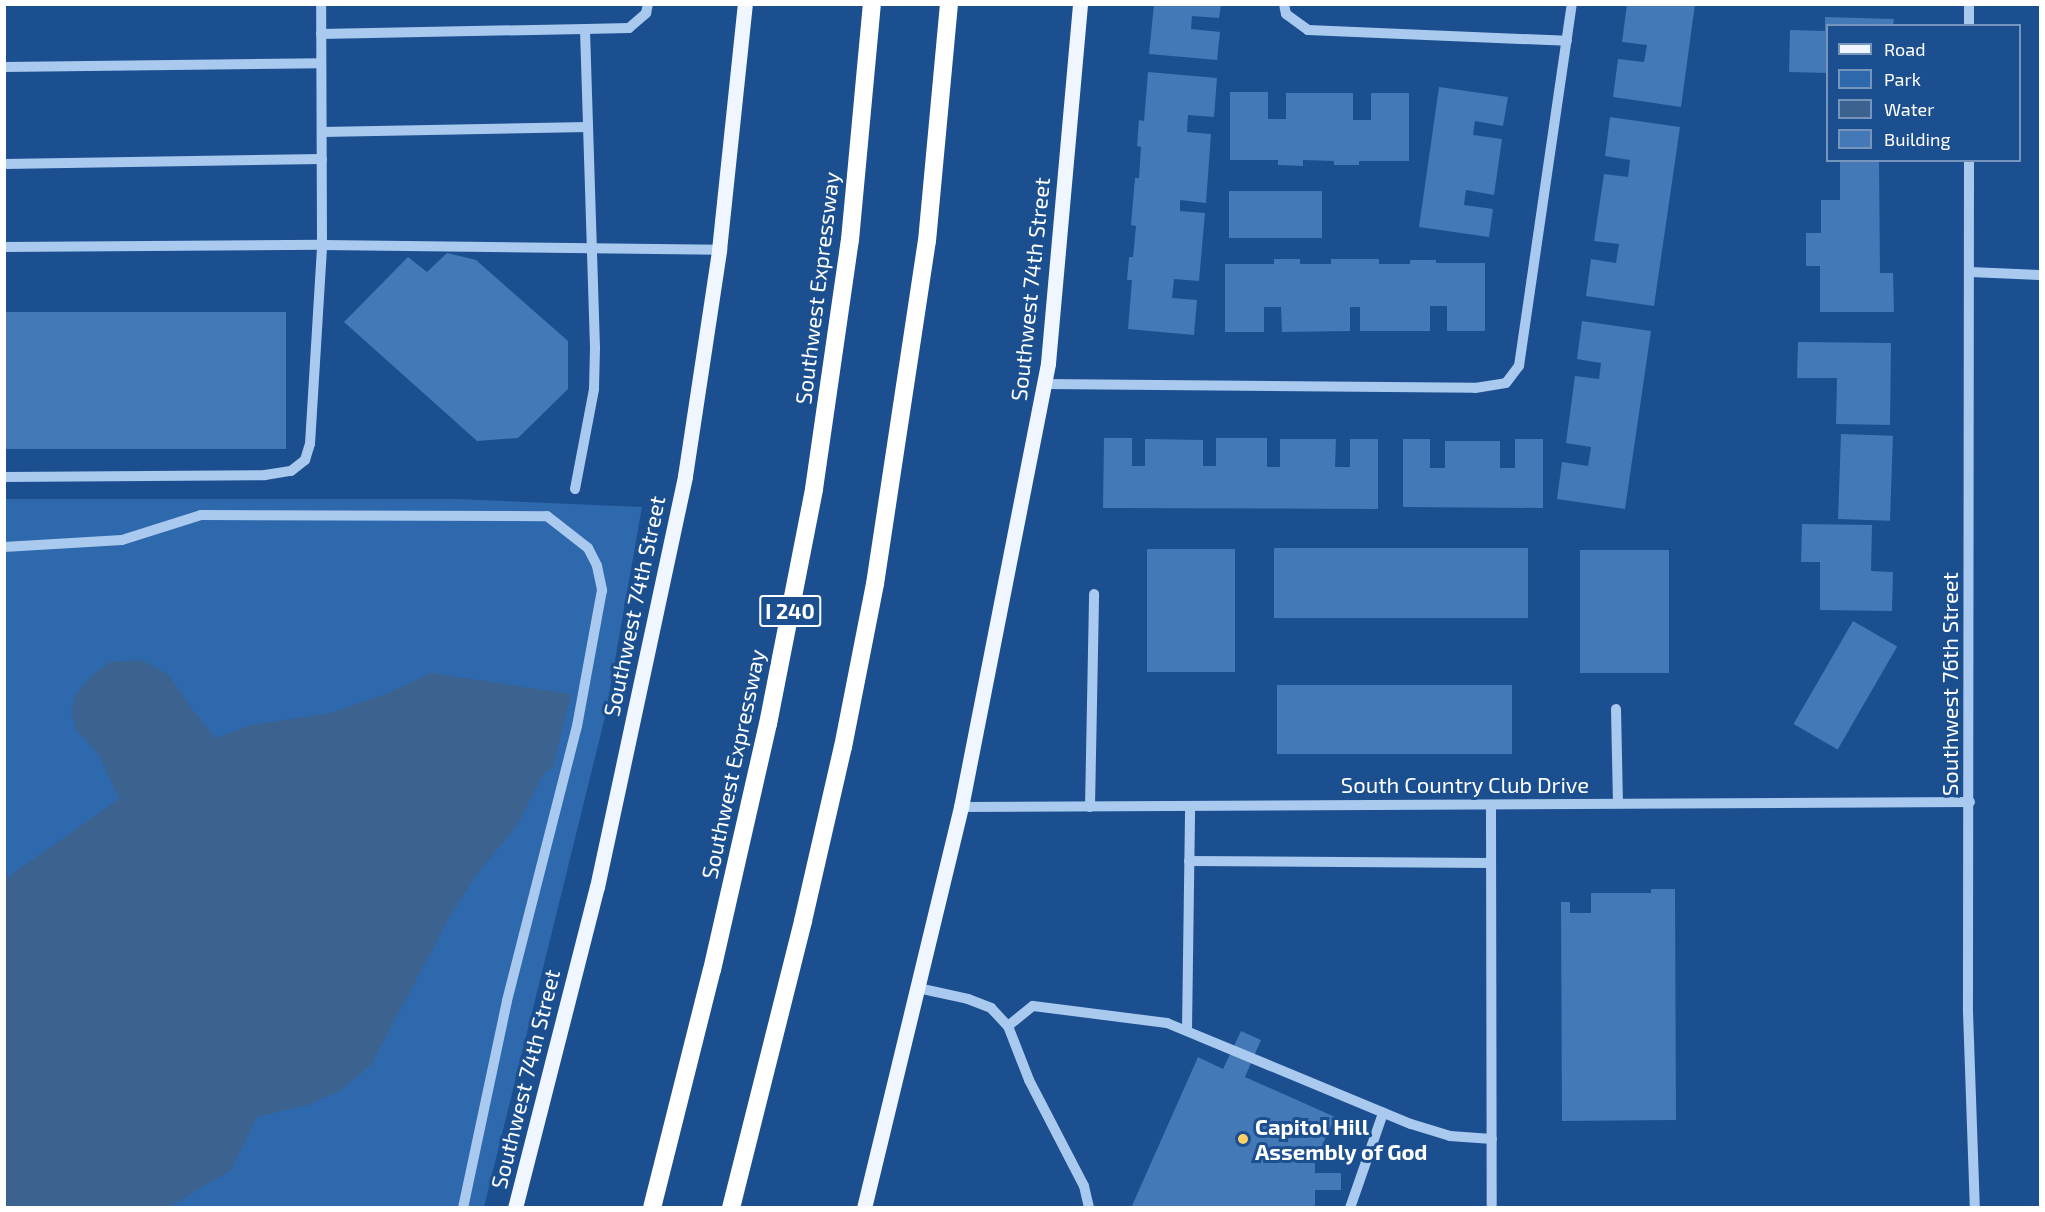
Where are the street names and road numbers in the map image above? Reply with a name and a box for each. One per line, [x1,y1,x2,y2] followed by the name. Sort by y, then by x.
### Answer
[790,170,844,406] street label: Southwest Expressway
[1005,176,1055,402] street label: Southwest 74th Street
[598,493,670,719] street label: Southwest 74th Street
[1937,572,1963,796] street label: Southwest 76th Street
[758,593,822,629] road number: I 240
[696,647,770,881] street label: Southwest Expressway
[1341,772,1589,798] street label: South Country Club Drive
[485,967,565,1191] street label: Southwest 74th Street

